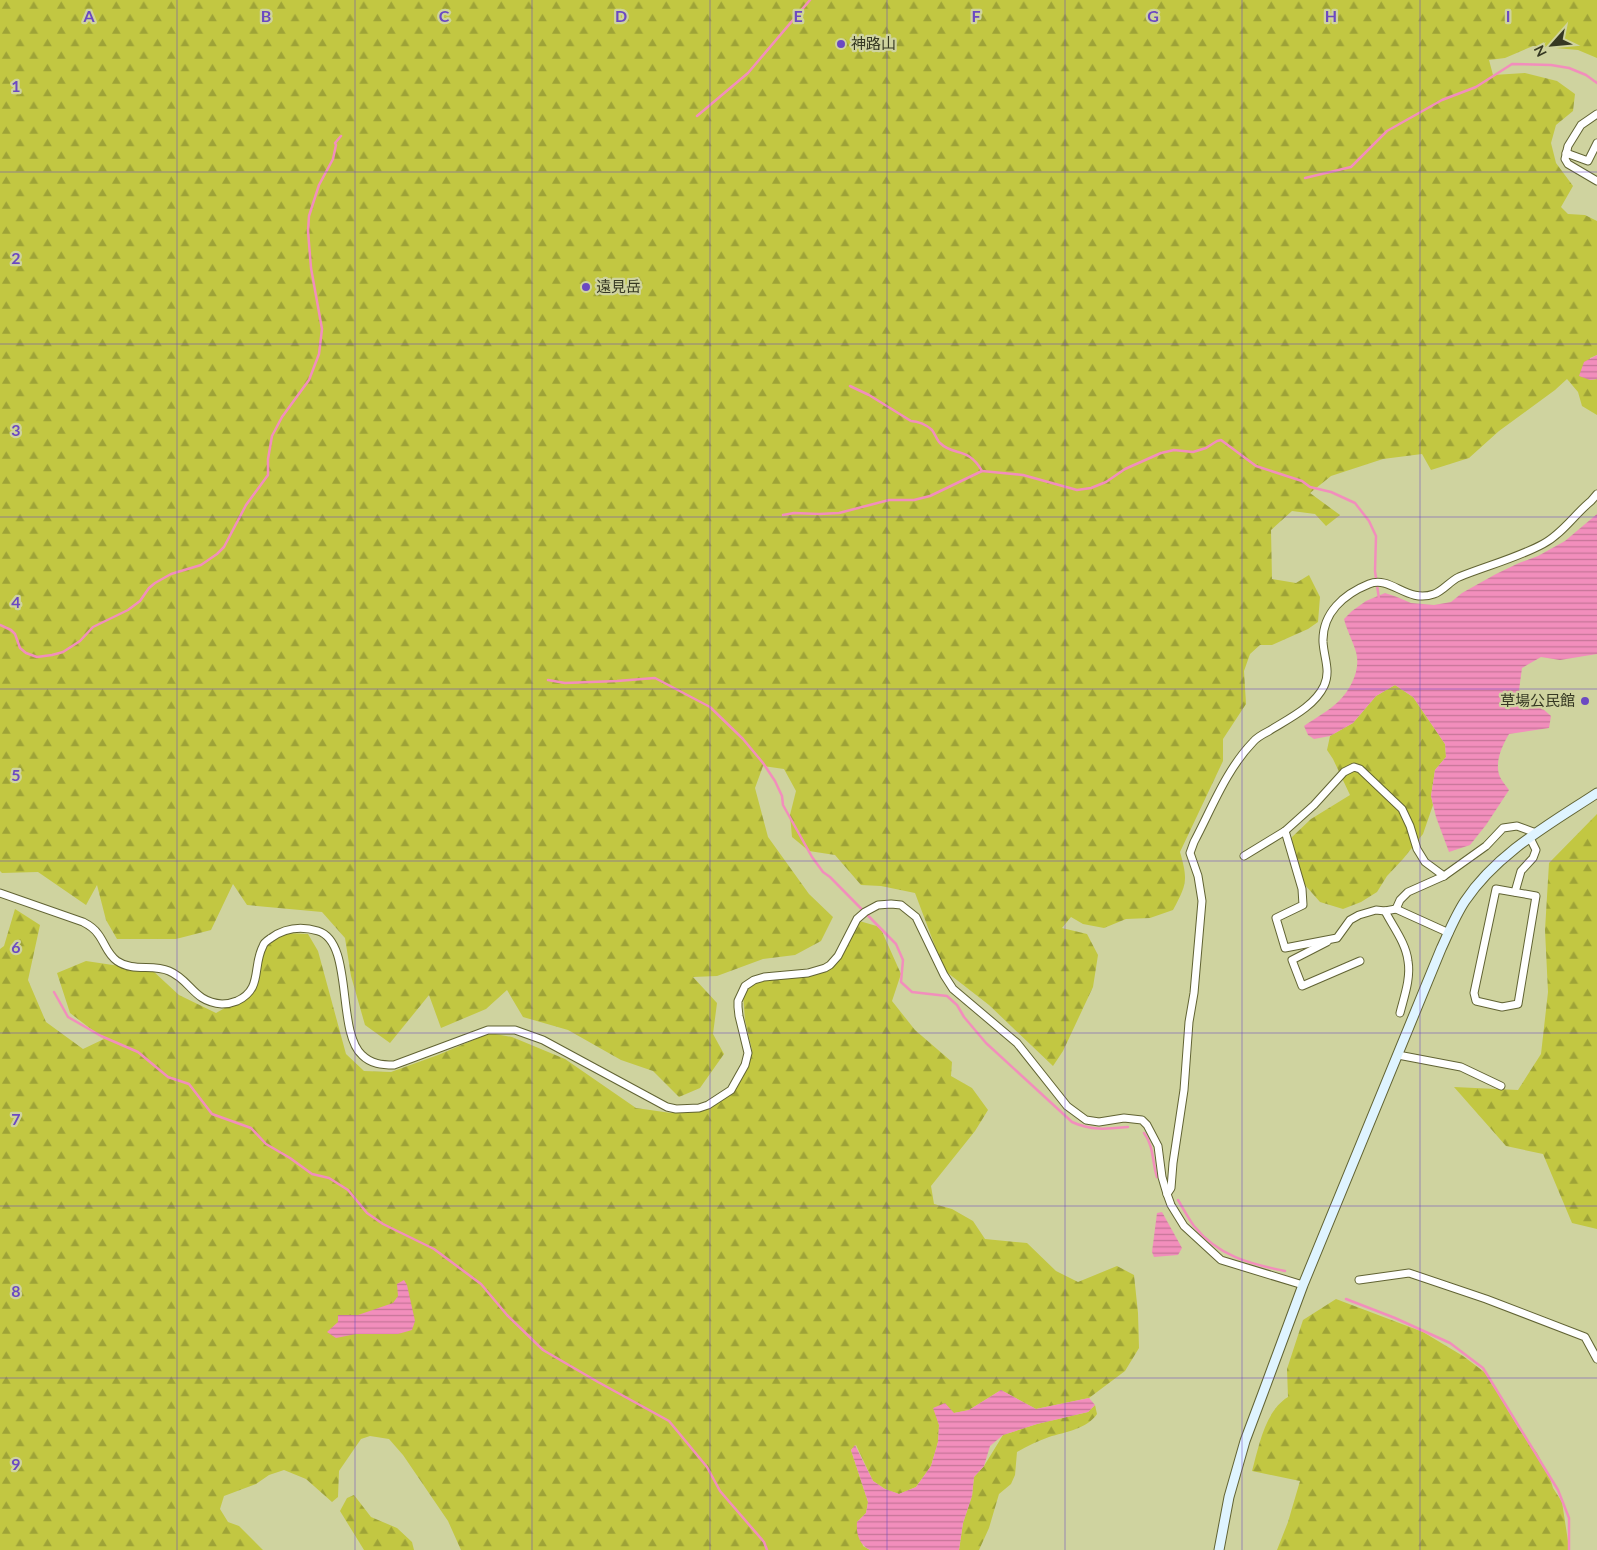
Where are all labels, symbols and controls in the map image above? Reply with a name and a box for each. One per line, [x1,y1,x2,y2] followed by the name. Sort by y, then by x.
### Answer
[82,6,95,25] text: A
[261,6,271,25] text: B
[439,6,450,25] text: C
[615,6,627,25] text: D
[793,6,803,25] text: E
[971,6,981,25] text: F
[1147,6,1159,25] text: G
[1325,6,1337,25] text: H
[1506,6,1510,25] text: I
[1527,20,1577,70] north arrow
[851,34,896,52] place label: 神路山
[835,38,847,50] marker: 神路山
[1530,42,1550,60] text: N
[11,76,21,95] text: 1
[11,248,21,267] text: 2
[596,277,641,295] place label: 遠見岳
[580,281,592,293] marker: 遠見岳
[11,420,21,439] text: 3
[11,592,21,611] text: 4
[1500,691,1575,709] place label: 草場公民館
[1579,695,1591,707] marker: 草場公民館
[11,765,21,784] text: 5
[11,937,21,956] text: 6
[11,1109,21,1128] text: 7
[11,1281,21,1300] text: 8
[11,1454,21,1473] text: 9

